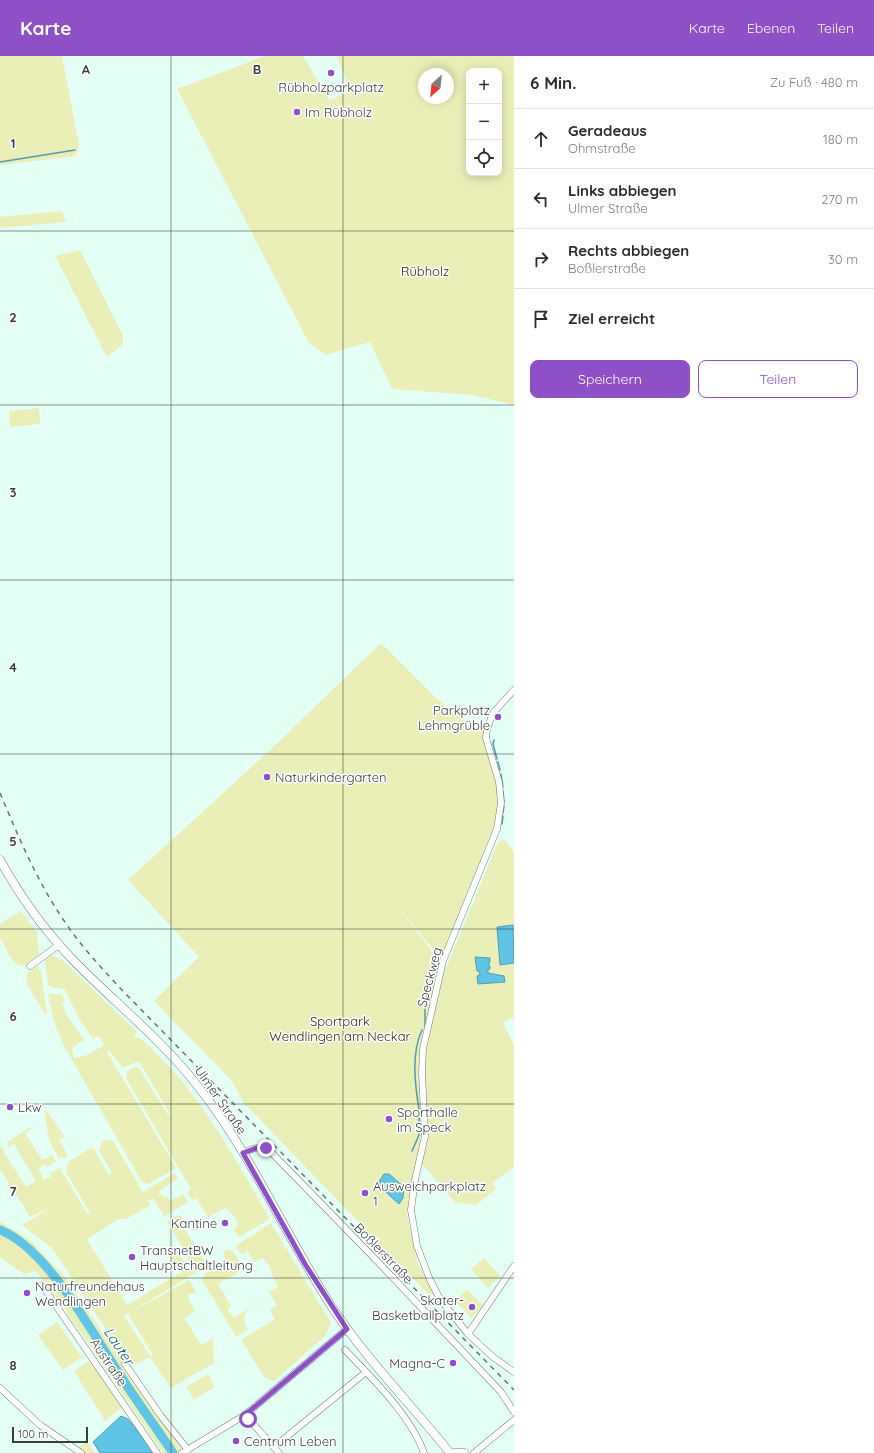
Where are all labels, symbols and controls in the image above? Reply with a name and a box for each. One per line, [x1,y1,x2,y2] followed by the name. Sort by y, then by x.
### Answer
[20,16,72,40] text: Karte
[689,19,725,37] text: Karte
[747,19,795,37] text: Ebenen
[817,19,854,37] text: Teilen
[82,61,91,77] text: A
[253,61,261,77] text: B
[326,68,336,78] marker: Rübholzparkplatz
[418,68,454,104] north arrow
[466,68,502,176] map controls
[466,68,502,104] button: +
[530,72,576,93] text: 6 Min.
[770,74,858,90] text: Zu Fuß · 480 m
[278,79,384,95] place label: Rübholzparkplatz
[305,104,372,120] place label: Im Rübholz
[466,104,502,140] button: −
[292,107,302,117] marker: Im Rübholz
[568,121,647,140] text: Geradeaus
[530,128,552,150] icon: ahead
[823,131,858,147] text: 180 m
[10,135,16,151] text: 1
[466,140,502,176] button: locate
[568,140,636,156] text: Ohmstraße
[568,181,676,200] text: Links abbiegen
[530,188,552,210] icon: left
[821,191,858,207] text: 270 m
[568,200,648,216] text: Ulmer Straße
[568,241,689,260] text: Rechts abbiegen
[530,248,552,270] icon: right
[828,251,858,267] text: 30 m
[568,260,646,276] text: Boßlerstraße
[401,263,449,279] park label: Rübholz
[530,308,552,330] icon: arrive
[9,309,17,325] text: 2
[568,309,655,328] text: Ziel erreicht
[530,360,690,398] button: Speichern
[698,360,858,398] button: Teilen
[10,484,17,500] text: 3
[9,659,17,675] text: 4
[418,702,490,733] place label: Parkplatz Lehmgrüble
[493,712,503,722] marker: Parkplatz Lehmgrüble
[275,769,387,785] place label: Naturkindergarten
[262,772,272,782] marker: Naturkindergarten
[9,833,17,849] text: 5
[413,945,445,1009] street label: Speckweg
[9,1008,17,1024] text: 6
[269,1013,411,1044] park label: Sportpark Wendlingen am Neckar
[192,1063,250,1137] street label: Ulmer Straße
[18,1099,42,1115] place label: Lkw
[5,1102,15,1112] marker: Lkw
[397,1104,458,1135] place label: Sporthalle im Speck
[384,1114,394,1124] marker: Sporthalle im Speck
[257,1139,275,1157] route end
[373,1178,486,1209] place label: Ausweichparkplatz 1
[9,1183,17,1199] text: 7
[360,1188,370,1198] marker: Ausweichparkplatz 1
[171,1215,217,1231] place label: Kantine
[220,1218,230,1228] marker: Kantine
[351,1219,417,1287] street label: Boßlerstraße
[140,1242,253,1273] place label: TransnetBW Hauptschaltleitung
[127,1252,137,1262] marker: TransnetBW Hauptschaltleitung
[35,1278,145,1309] place label: Naturfreundehaus Wendlingen
[22,1288,32,1298] marker: Naturfreundehaus Wendlingen
[372,1292,464,1323] place label: Skater- Basketballplatz
[467,1302,477,1312] marker: Skater- Basketballplatz
[100,1324,139,1370] water label: Lauter
[87,1335,131,1389] street label: Austraße
[389,1355,445,1371] place label: Magna-C
[9,1357,17,1373] text: 8
[448,1358,458,1368] marker: Magna-C
[239,1410,257,1428] route start
[12,1425,88,1444] scale bar
[18,1427,48,1441] text: 100 m
[244,1433,337,1449] place label: Centrum Leben
[231,1436,241,1446] marker: Centrum Leben

